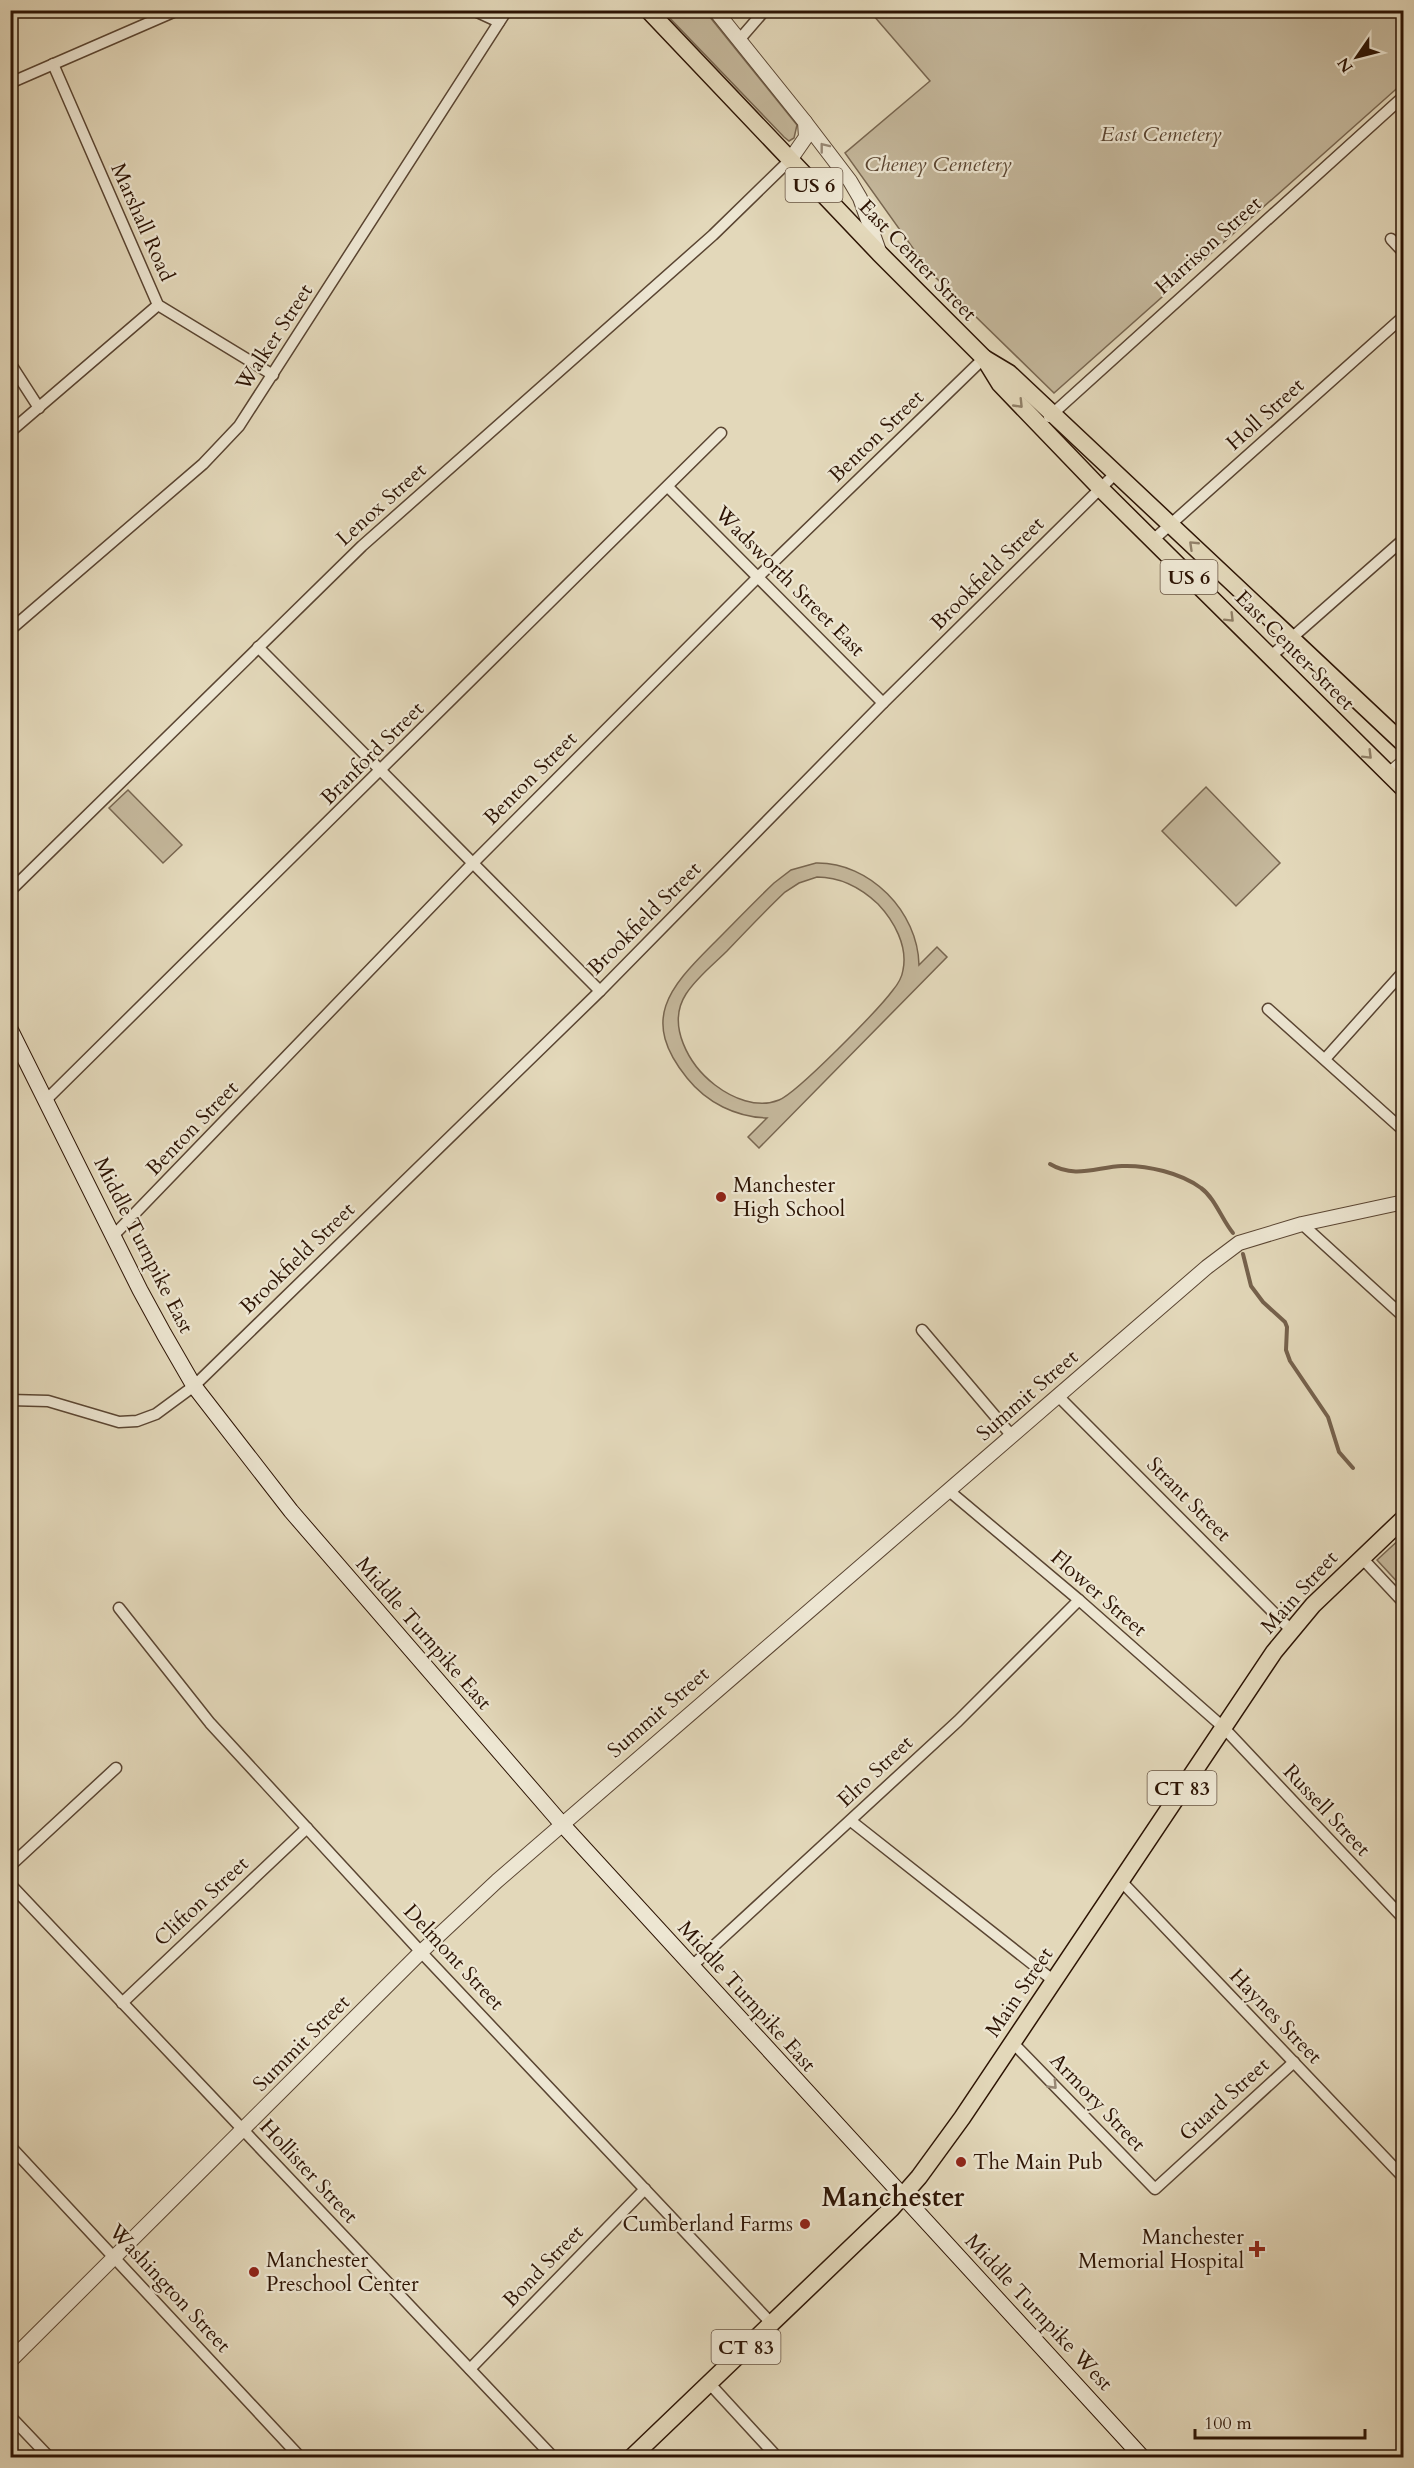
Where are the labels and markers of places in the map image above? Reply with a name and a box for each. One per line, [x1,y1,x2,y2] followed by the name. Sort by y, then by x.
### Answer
[733,1171,845,1224] place label: Manchester High School
[714,1190,728,1204] marker: Manchester High School
[973,2148,1103,2177] place label: The Main Pub
[954,2155,968,2169] marker: The Main Pub
[623,2210,793,2239] place label: Cumberland Farms
[798,2217,812,2231] marker: Cumberland Farms
[1078,2223,1244,2276] place label: Manchester Memorial Hospital
[1248,2240,1266,2258] marker: Manchester Memorial Hospital
[266,2246,419,2299] place label: Manchester Preschool Center
[247,2265,261,2279] marker: Manchester Preschool Center

